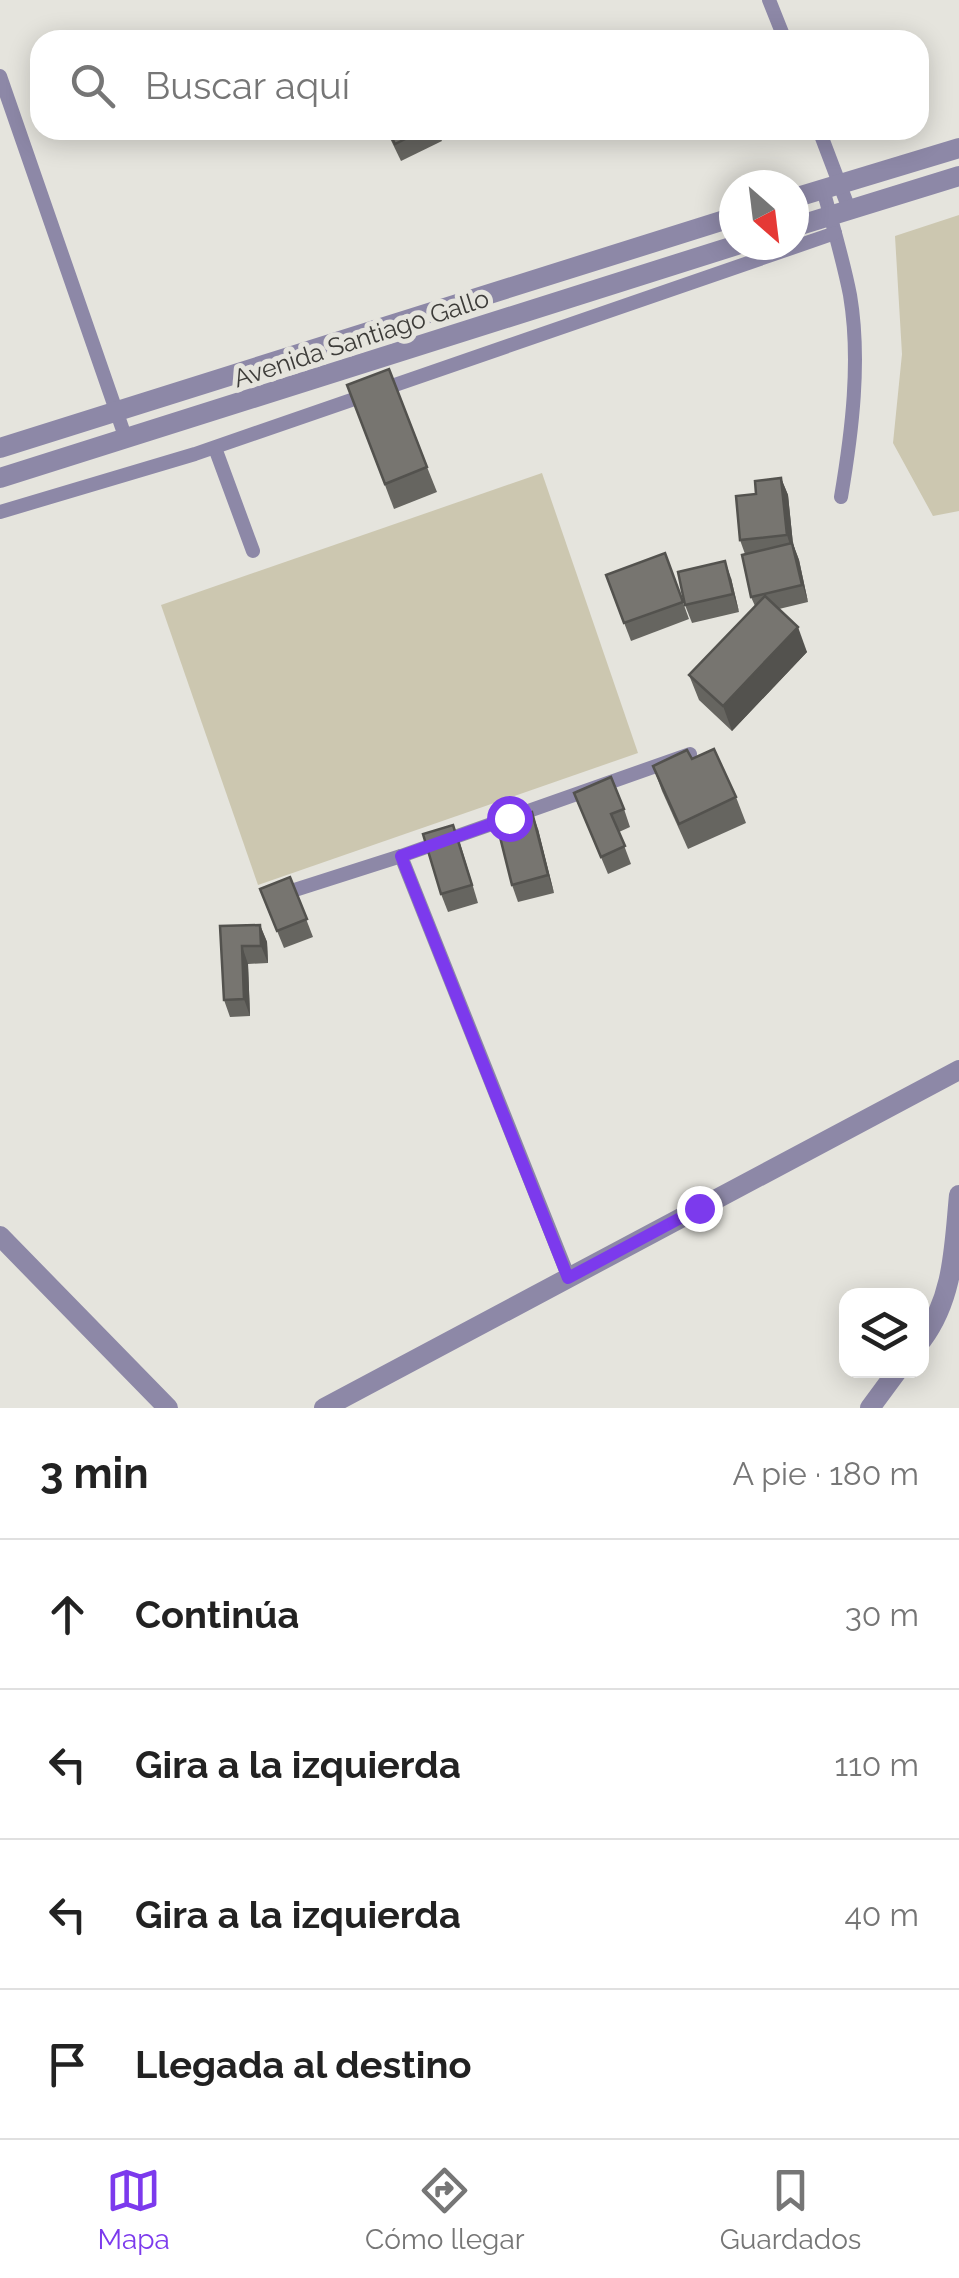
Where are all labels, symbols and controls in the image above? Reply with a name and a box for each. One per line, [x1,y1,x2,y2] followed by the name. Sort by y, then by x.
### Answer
[30,30,929,140] search box
[65,58,120,113] icon: search
[145,63,350,108] text: Buscar aquí
[719,170,809,260] north arrow
[230,283,492,393] street label: Avenida Santiago Gallo
[487,796,533,842] route start
[677,1186,723,1232] route end
[839,1288,929,1378] map controls
[839,1288,929,1378] button: layers
[40,1449,149,1498] text: 3 min
[733,1455,919,1492] text: A pie · 180 m
[40,1587,95,1642] icon: ahead
[135,1592,299,1637] text: Continúa
[845,1596,919,1633] text: 30 m
[40,1737,95,1792] icon: left
[135,1742,461,1787] text: Gira a la izquierda
[834,1746,919,1783] text: 110 m
[40,1887,95,1942] icon: left
[135,1892,461,1937] text: Gira a la izquierda
[844,1896,919,1933] text: 40 m
[40,2037,95,2092] icon: arrive
[135,2042,472,2087] text: Llegada al destino
[98,2163,170,2256] tab: Mapa
[365,2163,525,2256] tab: Cómo llegar
[720,2163,861,2256] tab: Guardados

